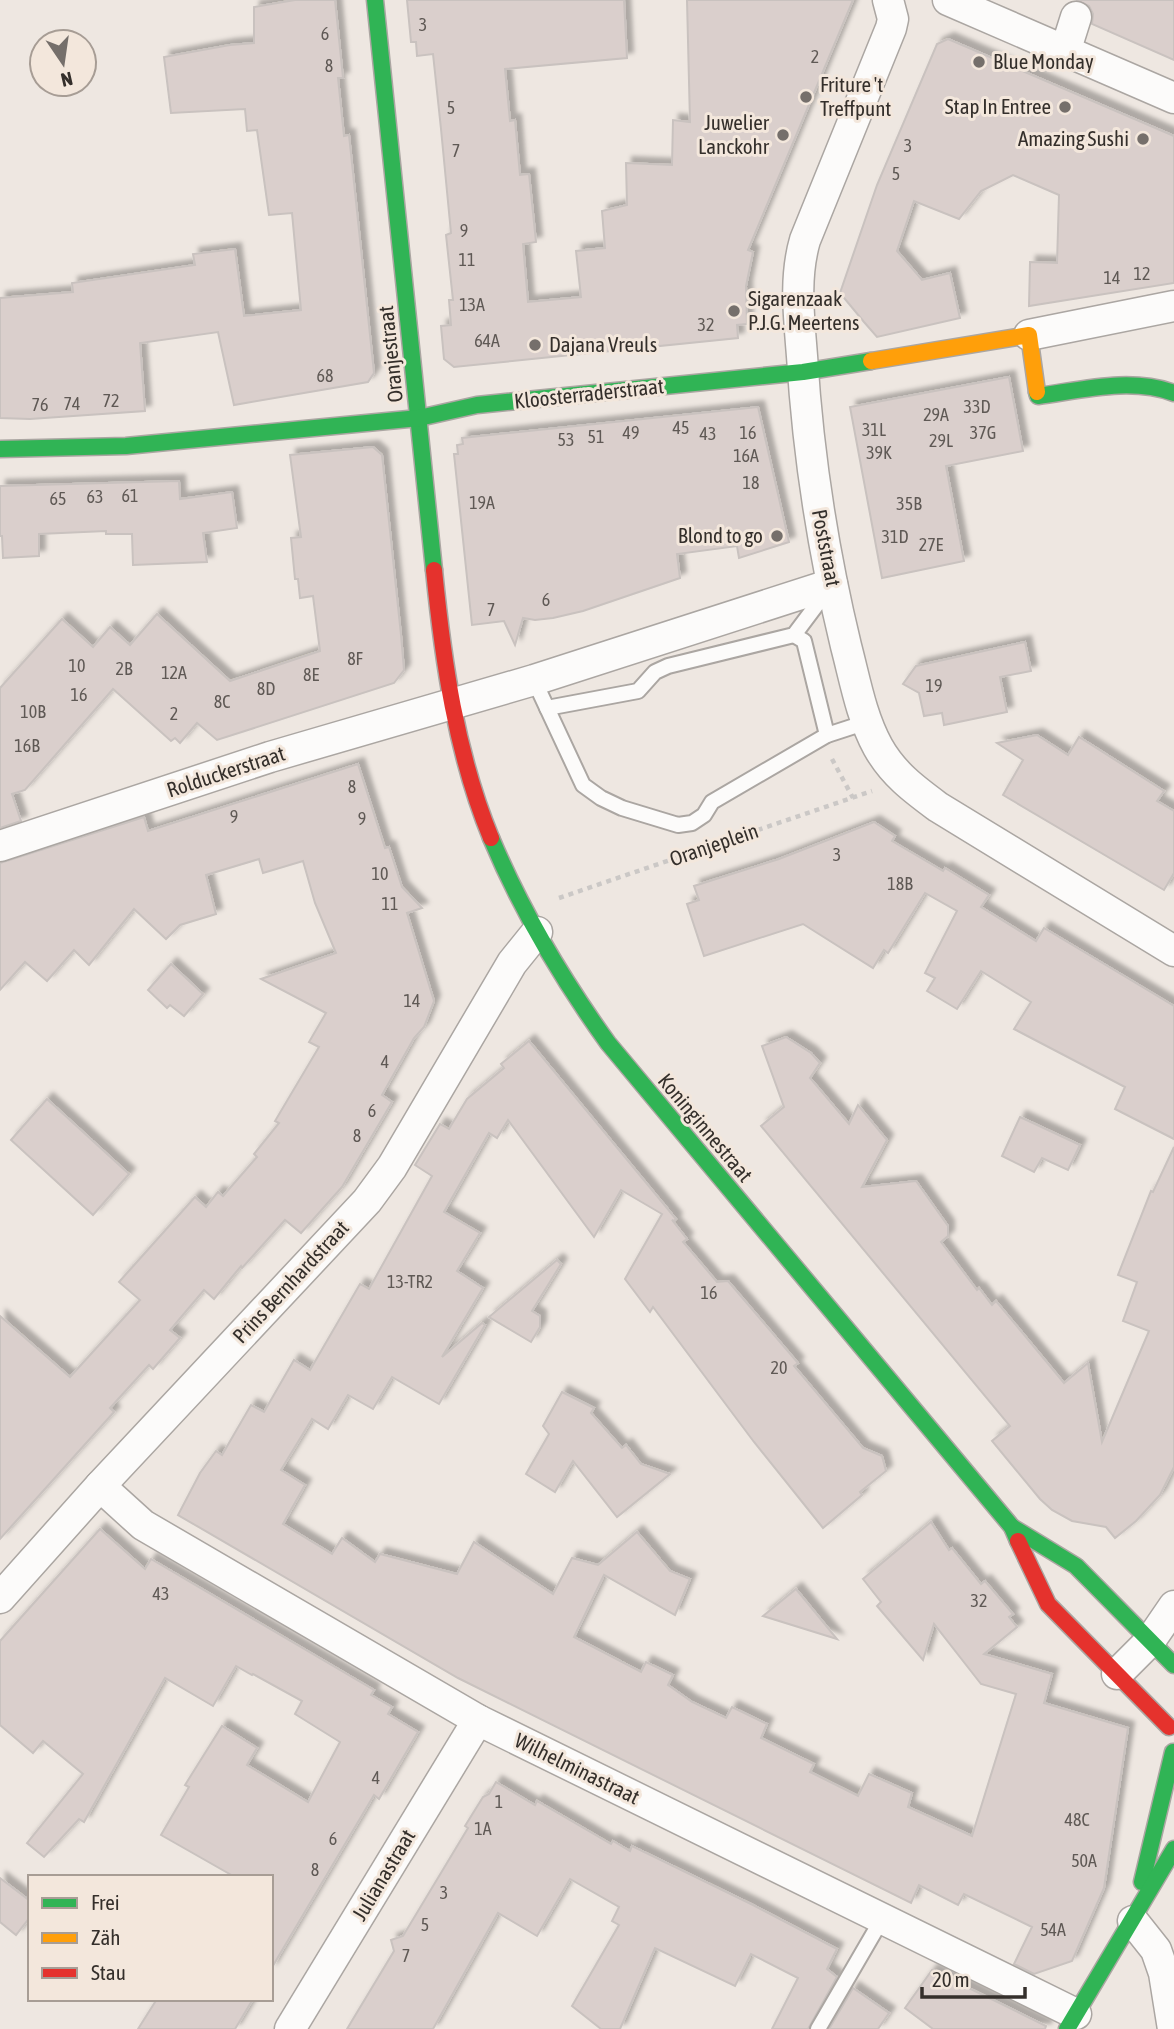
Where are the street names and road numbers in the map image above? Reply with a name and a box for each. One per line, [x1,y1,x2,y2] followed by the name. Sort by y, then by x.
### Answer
[373,305,407,404] street label: Oranjestraat
[513,373,665,413] street label: Kloosterraderstraat
[808,507,846,588] street label: Poststraat
[164,741,288,801] street label: Rolduckerstraat
[666,818,761,870] street label: Oranjeplein
[654,1068,758,1186] street label: Koninginnestraat
[227,1215,353,1347] street label: Prins Bernhardstraat
[511,1728,644,1809] street label: Wilhelminastraat
[347,1825,420,1924] street label: Julianastraat

